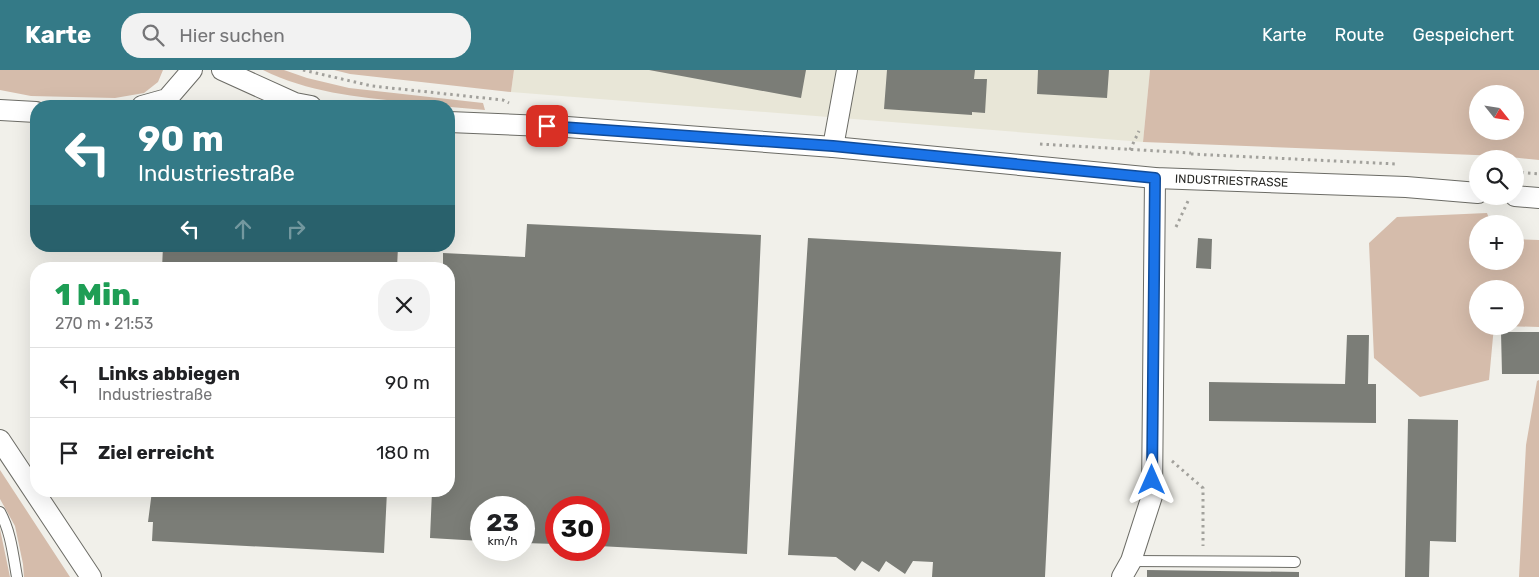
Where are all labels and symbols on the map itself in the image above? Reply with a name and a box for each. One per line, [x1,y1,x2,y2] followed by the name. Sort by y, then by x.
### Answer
[1469,85,1524,140] north arrow
[526,105,568,147] pin
[1175,172,1289,190] street label: INDUSTRIESTRASSE
[1125,453,1177,505] position arrow
[545,496,610,561] speed limit sign: 30

